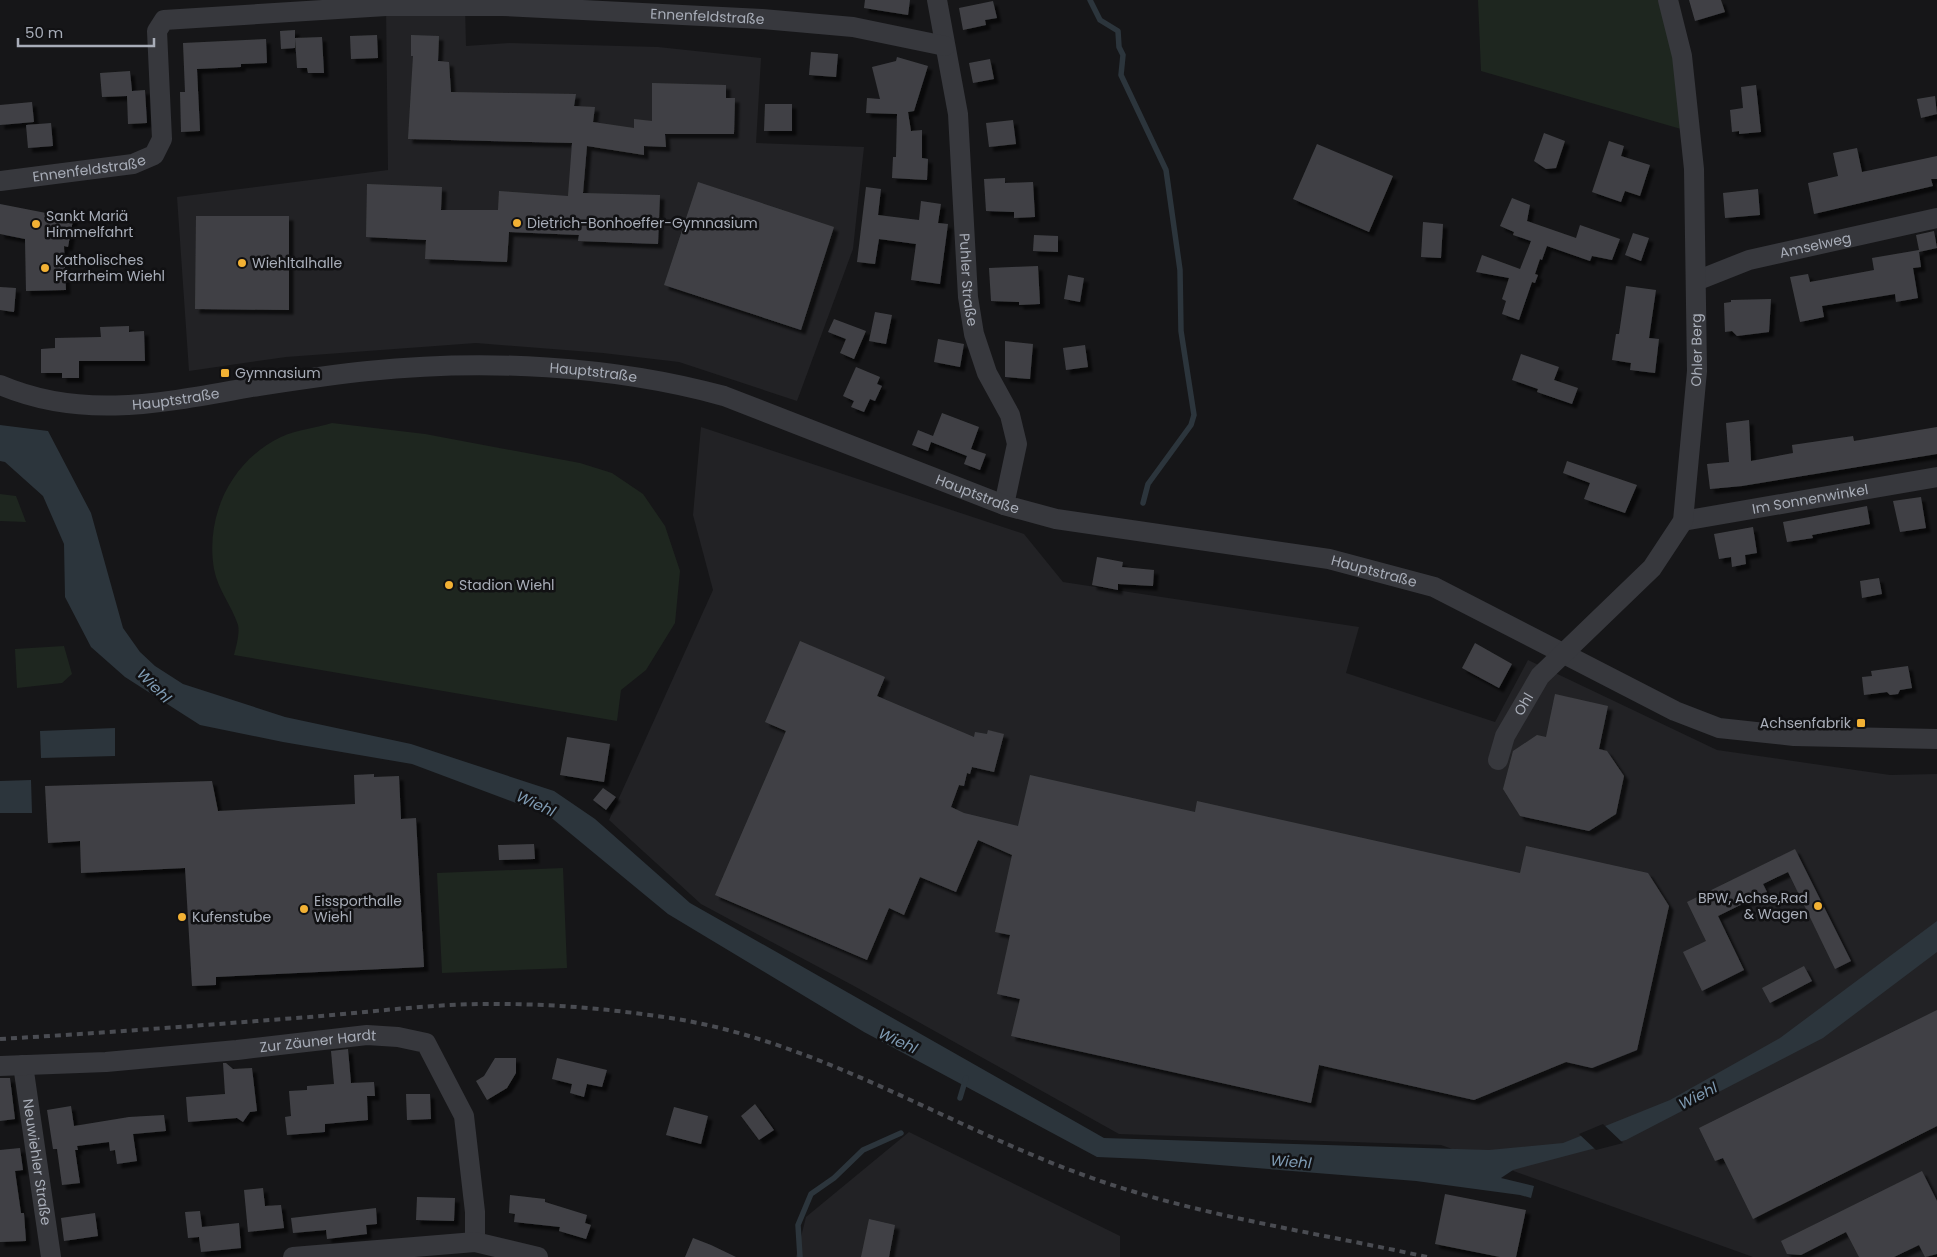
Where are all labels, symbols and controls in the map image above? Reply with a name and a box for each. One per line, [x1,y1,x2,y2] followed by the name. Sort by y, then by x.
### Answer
[650,3,765,29] street label: Ennenfeldstraße
[18,15,154,47] scale bar
[25,22,63,43] text: 50 m
[31,150,149,187] street label: Ennenfeldstraße
[46,206,133,242] place label: Sankt Mariä Himmelfahrt
[527,213,758,233] place label: Dietrich-Bonhoeffer-Gymnasium
[511,217,523,229] marker: Dietrich-Bonhoeffer-Gymnasium
[30,218,42,230] marker: Sankt Mariä Himmelfahrt
[1778,227,1853,263] street label: Amselweg
[955,233,983,328] street label: Puhler Straße
[55,250,165,286] place label: Katholisches Pfarrheim Wiehl
[252,253,343,273] place label: Wiehltalhalle
[236,257,248,269] marker: Wiehltalhalle
[39,262,51,274] marker: Katholisches Pfarrheim Wiehl
[1686,313,1707,387] street label: Ohler Berg
[549,358,639,387] street label: Hauptstraße
[235,363,321,383] place label: Gymnasium
[219,367,231,379] marker: Gymnasium
[131,383,221,415] street label: Hauptstraße
[933,469,1022,519] street label: Hauptstraße
[1750,479,1870,519] street label: Im Sonnenwinkel
[1329,550,1420,592] street label: Hauptstraße
[459,575,555,595] place label: Stadion Wiehl
[443,579,455,591] marker: Stadion Wiehl
[132,664,176,708] water label: Wiehl
[1509,689,1538,719] street label: Ohl
[1760,713,1852,733] place label: Achsenfabrik
[1855,717,1867,729] marker: Achsenfabrik
[513,785,559,822] water label: Wiehl
[1698,888,1808,924] place label: BPW, Achse,Rad & Wagen
[314,891,402,927] place label: Eissporthalle Wiehl
[1812,900,1824,912] marker: BPW, Achse,Rad & Wagen
[298,903,310,915] marker: Eissporthalle Wiehl
[192,907,271,927] place label: Kufenstube
[176,911,188,923] marker: Kufenstube
[875,1022,921,1059] water label: Wiehl
[258,1025,377,1057] street label: Zur Zäuner Hardt
[1675,1077,1721,1114] water label: Wiehl
[18,1097,56,1227] street label: Neuwiehler Straße
[1270,1150,1312,1173] water label: Wiehl

